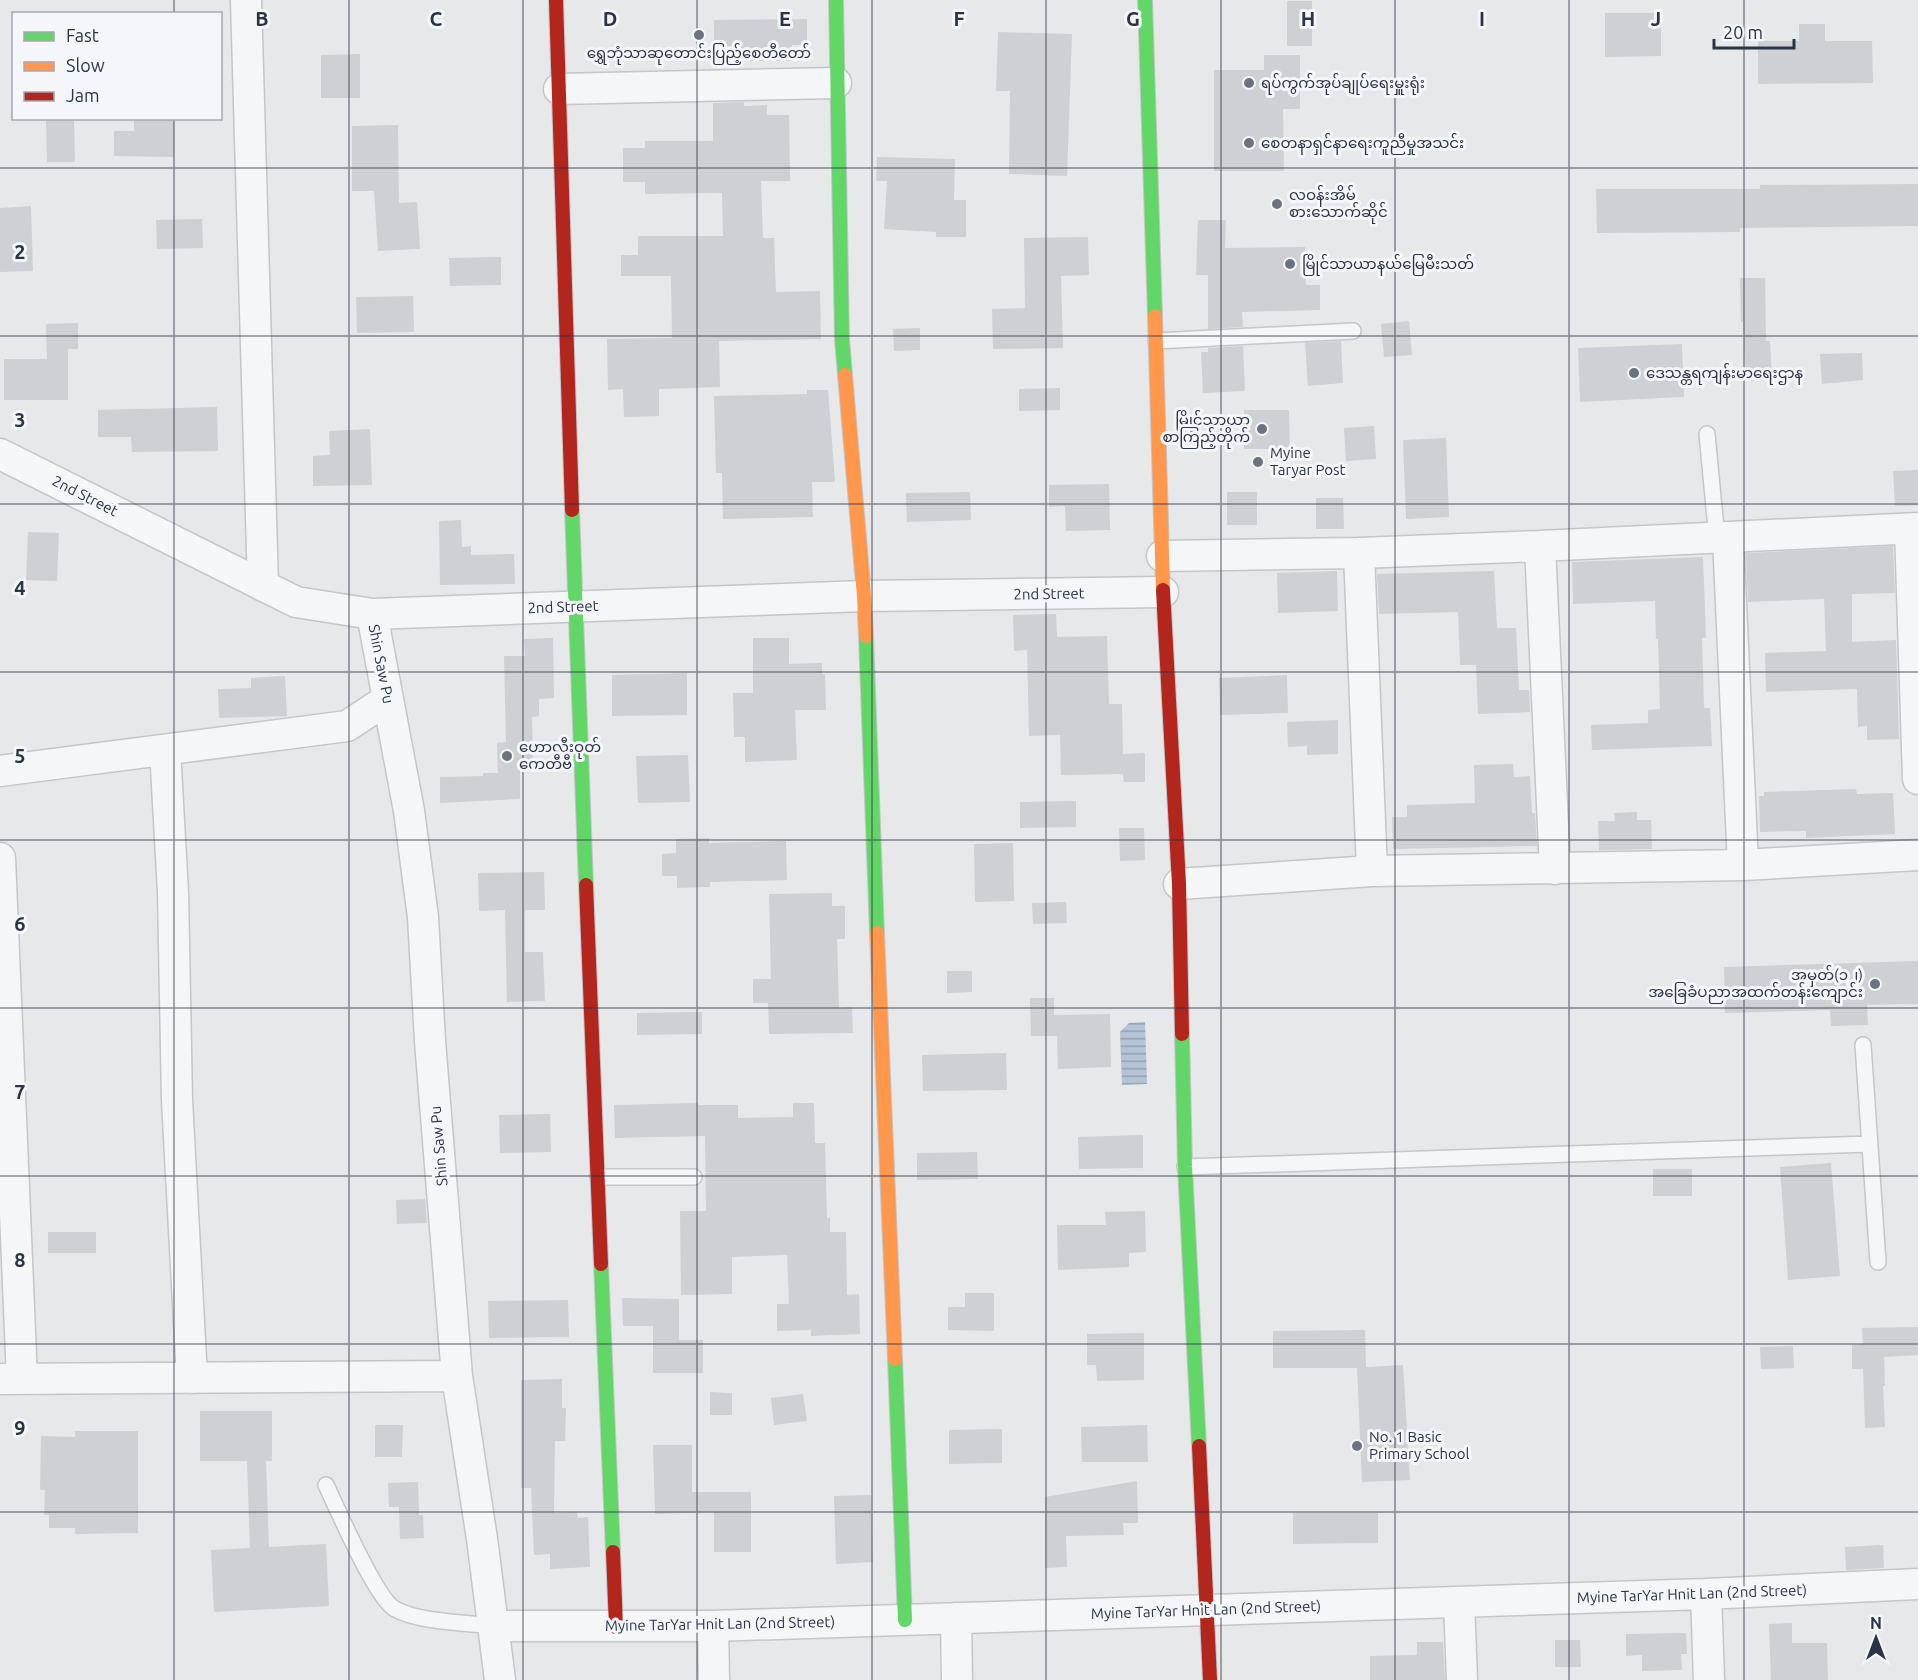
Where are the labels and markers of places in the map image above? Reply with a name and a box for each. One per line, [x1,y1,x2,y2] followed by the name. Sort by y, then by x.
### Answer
[692,28,706,42] marker: ရွှေဘုံသာဆုတောင်းပြည့်စေတီတော်
[587,43,811,65] place label: ရွှေဘုံသာဆုတောင်းပြည့်စေတီတော်
[1261,73,1425,95] place label: ရပ်ကွက်အုပ်ချုပ်ရေးမှူးရုံး
[1242,76,1256,90] marker: ရပ်ကွက်အုပ်ချုပ်ရေးမှူးရုံး
[1261,133,1464,155] place label: စေတနာရှင်နာရေးကူညီမှုအသင်း
[1242,136,1256,150] marker: စေတနာရှင်နာရေးကူညီမှုအသင်း
[1289,185,1388,224] place label: လဝန်းအိမ် စားသောက်ဆိုင်
[1270,197,1284,211] marker: လဝန်းအိမ် စားသောက်ဆိုင်
[1302,254,1474,276] place label: မြိုင်သာယာနယ်မြေမီးသတ်
[1283,257,1297,271] marker: မြိုင်သာယာနယ်မြေမီးသတ်
[1646,363,1803,385] place label: ဒေသန္တရကျန်းမာရေးဌာန
[1627,366,1641,380] marker: ဒေသန္တရကျန်းမာရေးဌာန
[1162,410,1250,449] place label: မြိုင်သာယာ စာကြည့်တိုက်
[1255,422,1269,436] marker: မြိုင်သာယာ စာကြည့်တိုက်
[1270,444,1346,478] place label: Myine Taryar Post
[1251,455,1265,469] marker: Myine Taryar Post
[519,737,601,772] place label: ဟောလီးဝုတ် ကေတီဗီ
[500,749,514,763] marker: ဟောလီးဝုတ် ကေတီဗီ
[1648,965,1863,1004] place label: အမှတ်(၁၂) အခြေခံပညာအထက်တန်းကျောင်း
[1868,977,1882,991] marker: အမှတ်(၁၂) အခြေခံပညာအထက်တန်းကျောင်း
[1369,1428,1470,1462] place label: No. 1 Basic Primary School
[1350,1439,1364,1453] marker: No. 1 Basic Primary School

